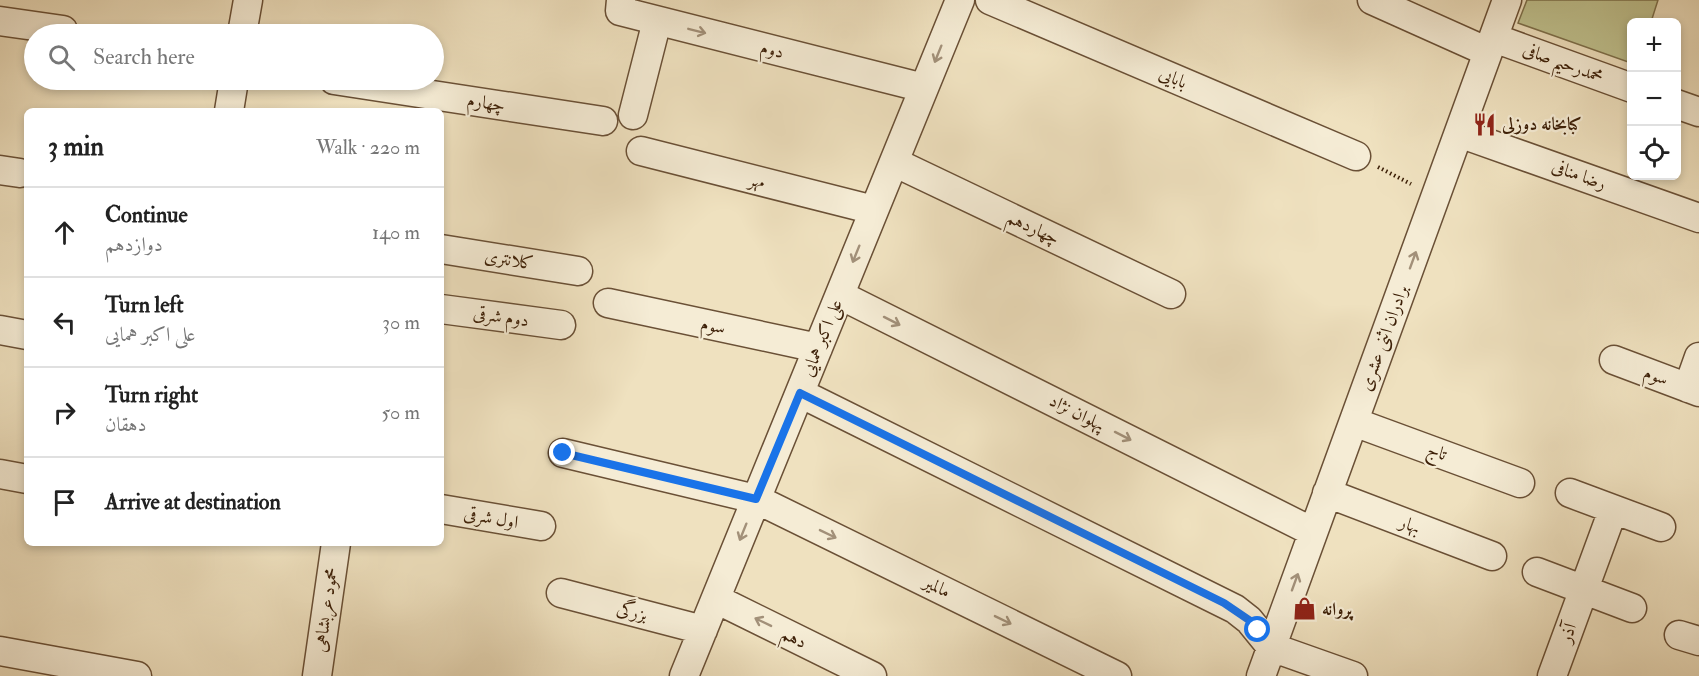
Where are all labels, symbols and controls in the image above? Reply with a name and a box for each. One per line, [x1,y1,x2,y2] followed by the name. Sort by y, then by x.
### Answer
[1627,18,1681,180] map controls
[1627,18,1681,72] button: +
[24,24,444,90] search box
[687,25,706,37] one-way arrow
[757,36,786,68] street label: دوم
[1518,38,1606,94] street label: محمدرحیم صافی
[45,41,78,74] icon: search
[93,43,195,71] text: Search here
[932,44,943,63] one-way arrow
[1155,62,1191,94] street label: بابایی
[1627,72,1681,126] button: −
[465,89,507,121] street label: چهارم
[1471,111,1497,137] restaurant icon: کبابخانه دوزلی
[1501,113,1581,136] place label: کبابخانه دوزلی
[1627,126,1681,180] button: locate
[48,131,104,163] text: 3 min
[316,135,420,160] text: Walk · 220 m
[1549,155,1609,195] street label: رضا منافی
[745,167,768,194] street label: مهر
[105,201,188,229] text: Continue
[1001,206,1063,255] street label: چهاردهم
[48,216,81,249] icon: ahead
[372,220,420,245] text: 140 m
[105,232,163,257] text: دوازدهم
[850,244,861,263] one-way arrow
[483,245,535,275] street label: کلانتری
[1408,252,1419,270] one-way arrow
[1354,282,1414,394] street label: برادران اثنی عشری
[105,291,184,319] text: Turn left
[796,296,849,380] street label: علی اکبر همایی
[471,302,530,336] street label: دوم شرقی
[48,306,81,339] icon: left
[382,310,420,335] text: 30 m
[698,312,727,344] street label: سوم
[883,316,901,327] one-way arrow
[105,322,196,347] text: علی اکبر همایی
[1639,361,1671,395] street label: سوم
[105,381,198,409] text: Turn right
[1045,389,1109,437] street label: پهلوان نژاد
[48,396,81,429] icon: right
[381,400,420,425] text: 50 m
[105,412,147,437] text: دهقان
[1113,431,1131,443] one-way arrow
[1423,438,1451,470] street label: تاج
[549,439,575,465] route end
[48,486,81,519] icon: arrive
[105,488,281,516] text: Arrive at destination
[462,502,520,534] street label: اول شرقی
[1394,510,1424,539] street label: بهار
[737,522,748,541] one-way arrow
[818,528,836,540] one-way arrow
[309,566,344,654] street label: محمود عربشاهی
[918,570,954,603] street label: مالمیر
[1291,573,1302,591] one-way arrow
[614,594,650,627] street label: بزرگی
[1291,596,1317,622] shop icon: پروانه
[1322,598,1354,621] place label: پروانه
[993,614,1011,626] one-way arrow
[754,616,772,628] one-way arrow
[1244,616,1270,642] route start
[1553,618,1583,648] street label: آذر
[775,622,811,658] street label: دهم

